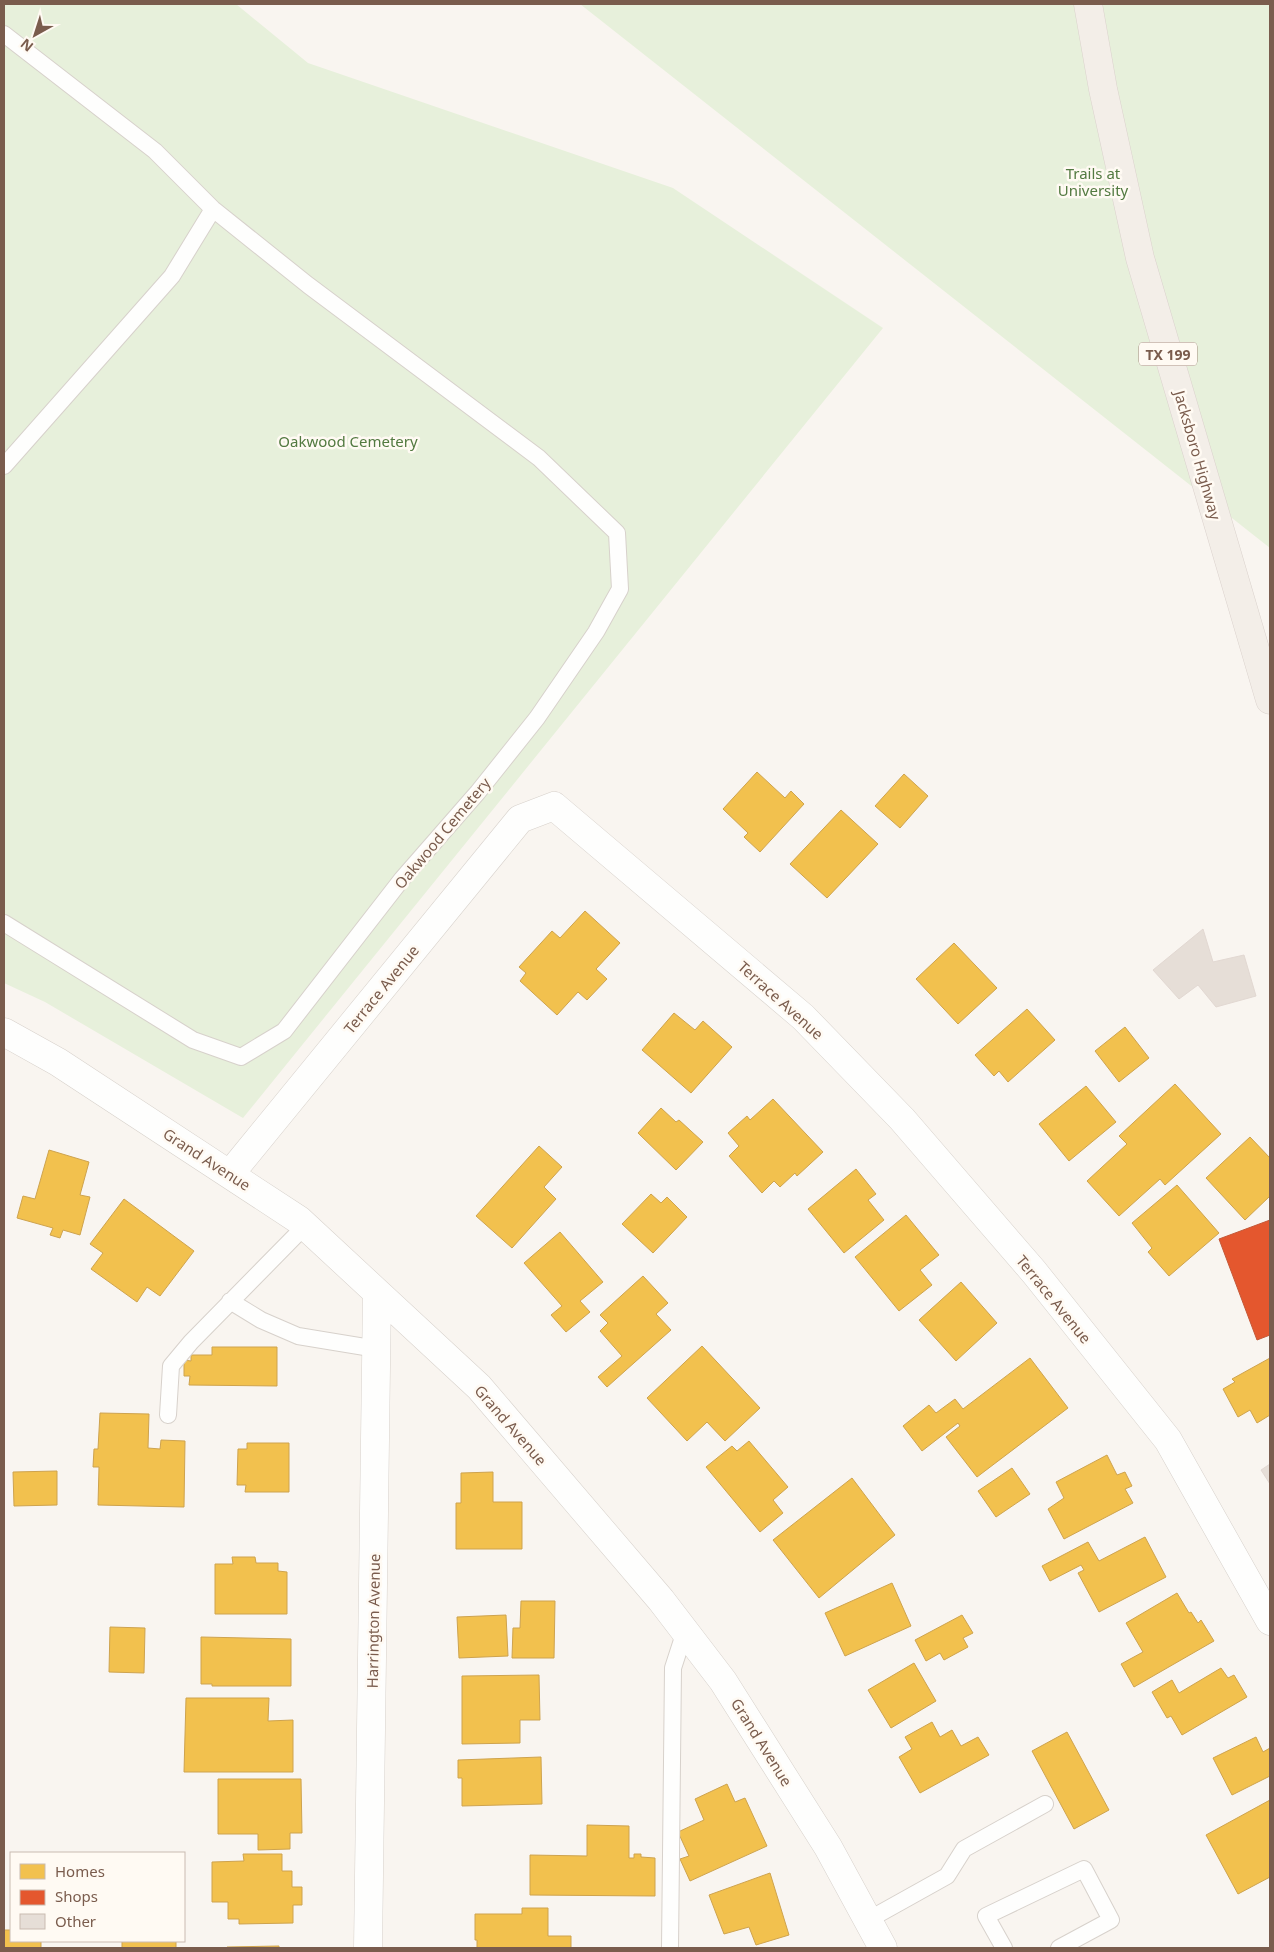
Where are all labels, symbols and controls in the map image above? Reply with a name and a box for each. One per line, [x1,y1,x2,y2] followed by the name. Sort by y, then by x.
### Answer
[10,10,60,60] north arrow
[16,35,37,56] text: N
[1058,163,1129,200] park label: Trails at University
[1139,342,1197,366] road number: TX 199
[1169,386,1226,522] street label: Jacksboro Highway
[278,431,418,451] park label: Oakwood Cemetery
[390,773,495,893] street label: Oakwood Cemetery
[339,941,423,1037] street label: Terrace Avenue
[734,956,828,1044] street label: Terrace Avenue
[159,1123,255,1195] street label: Grand Avenue
[1012,1251,1096,1347] street label: Terrace Avenue
[471,1381,551,1469] street label: Grand Avenue
[362,1554,384,1688] street label: Harrington Avenue
[727,1694,797,1790] street label: Grand Avenue
[10,1852,185,1942] legend
[55,1861,105,1881] text: Homes
[55,1886,98,1906] text: Shops
[55,1911,96,1931] text: Other

